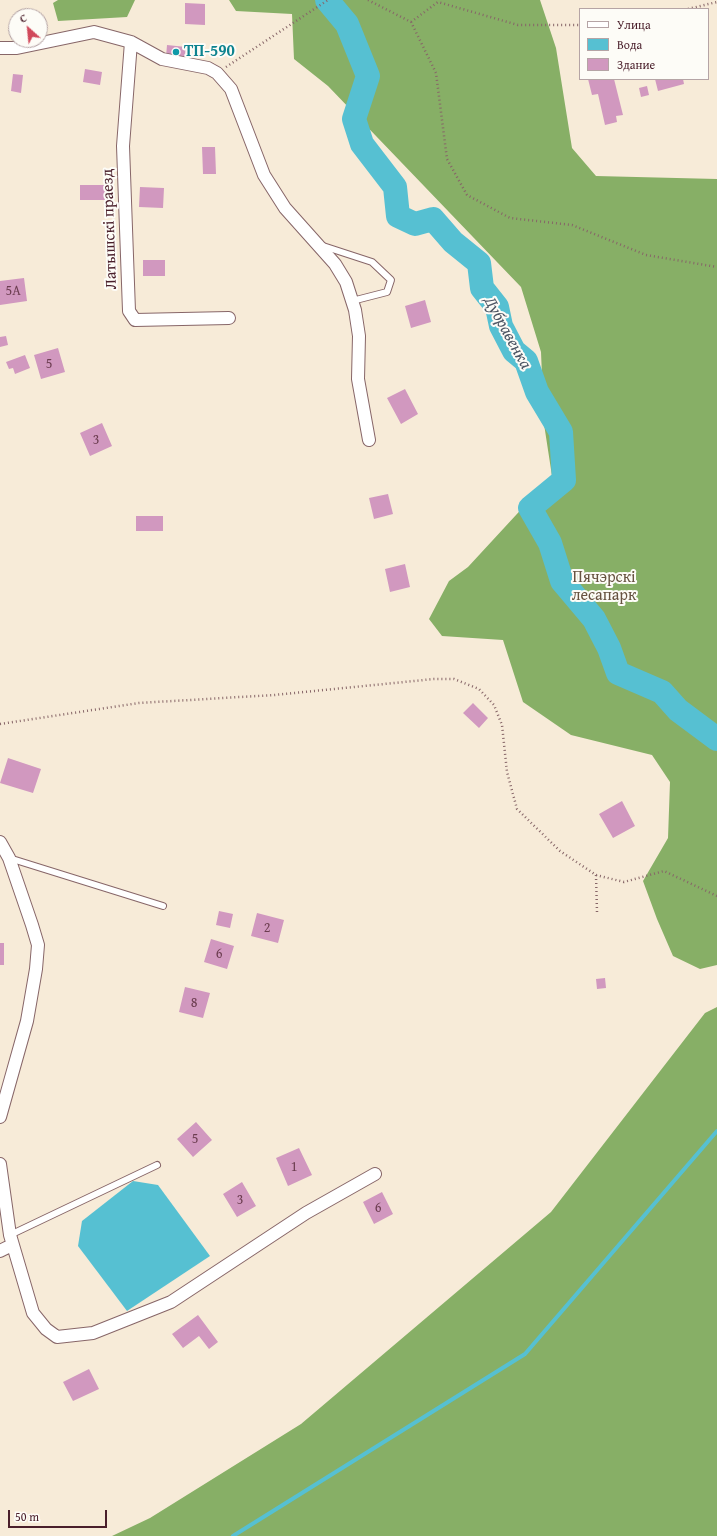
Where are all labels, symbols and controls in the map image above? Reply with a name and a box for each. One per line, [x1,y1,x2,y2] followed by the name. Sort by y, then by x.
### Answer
[8,8,48,48] north arrow
[579,8,709,80] legend
[17,10,29,27] text: С
[617,16,651,33] text: Улица
[617,36,642,53] text: Вода
[184,42,235,62] place label: ТП-590
[171,47,181,57] marker: ТП-590
[617,56,655,73] text: Здание
[98,168,122,290] street label: Латышскі праезд
[5,283,21,299] house number: 5А
[479,293,535,373] water label: Дубравенка
[46,356,52,372] house number: 5
[93,432,99,448] house number: 3
[572,568,636,606] park label: Пячэрскі лесапарк
[264,920,270,936] house number: 2
[216,946,222,962] house number: 6
[191,995,197,1011] house number: 8
[192,1131,198,1147] house number: 5
[291,1159,297,1175] house number: 1
[237,1192,243,1208] house number: 3
[375,1200,381,1216] house number: 6
[10,1502,109,1528] scale bar
[15,1508,39,1525] text: 50 m

